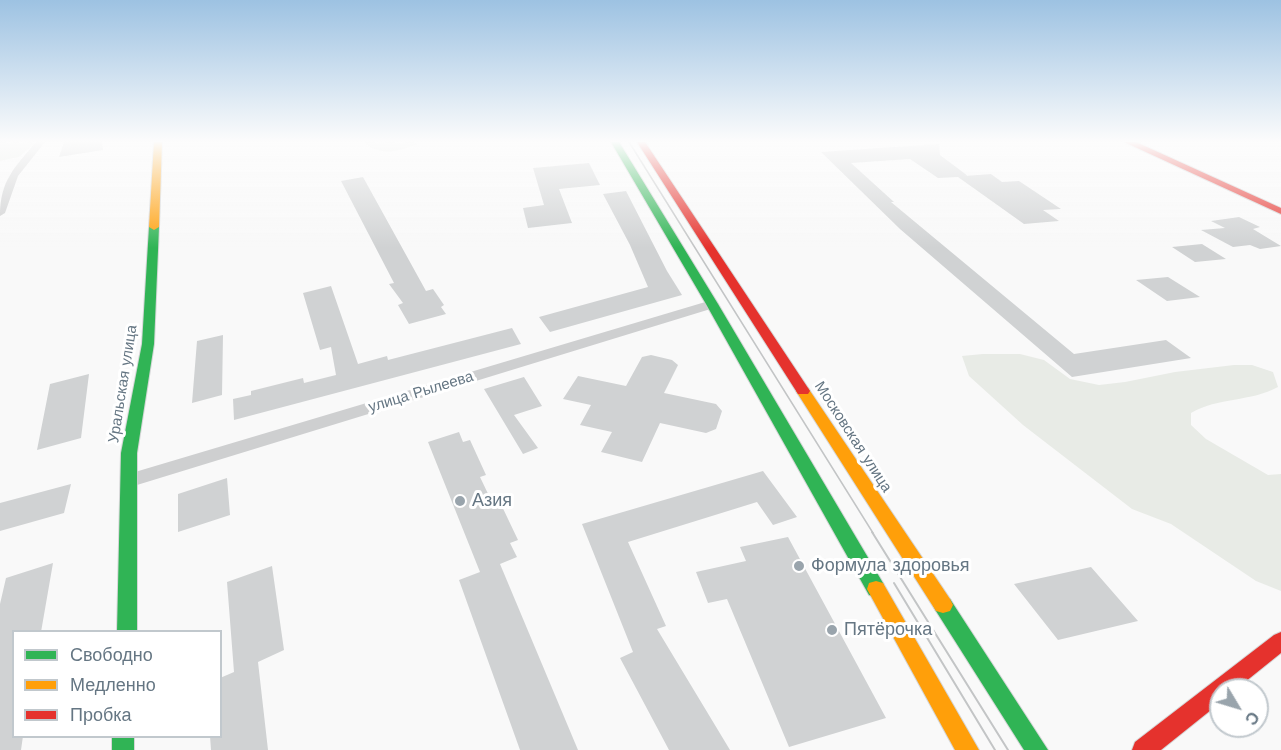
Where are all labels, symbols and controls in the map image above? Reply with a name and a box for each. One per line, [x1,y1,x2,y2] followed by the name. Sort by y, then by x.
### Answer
[105,324,141,444] street label: Уральская улица
[366,368,476,416] street label: улица Рылеева
[810,378,896,496] street label: Московская улица
[472,490,512,512] place label: Азия
[453,494,467,508] marker: Азия
[811,555,970,577] place label: Формула здоровья
[792,559,806,573] marker: Формула здоровья
[844,619,932,641] place label: Пятёрочка
[825,623,839,637] marker: Пятёрочка
[12,630,222,738] legend
[70,644,153,665] text: Свободно
[70,674,156,695] text: Медленно
[1209,678,1269,738] north arrow
[70,704,132,725] text: Пробка
[1241,708,1263,729] text: С

